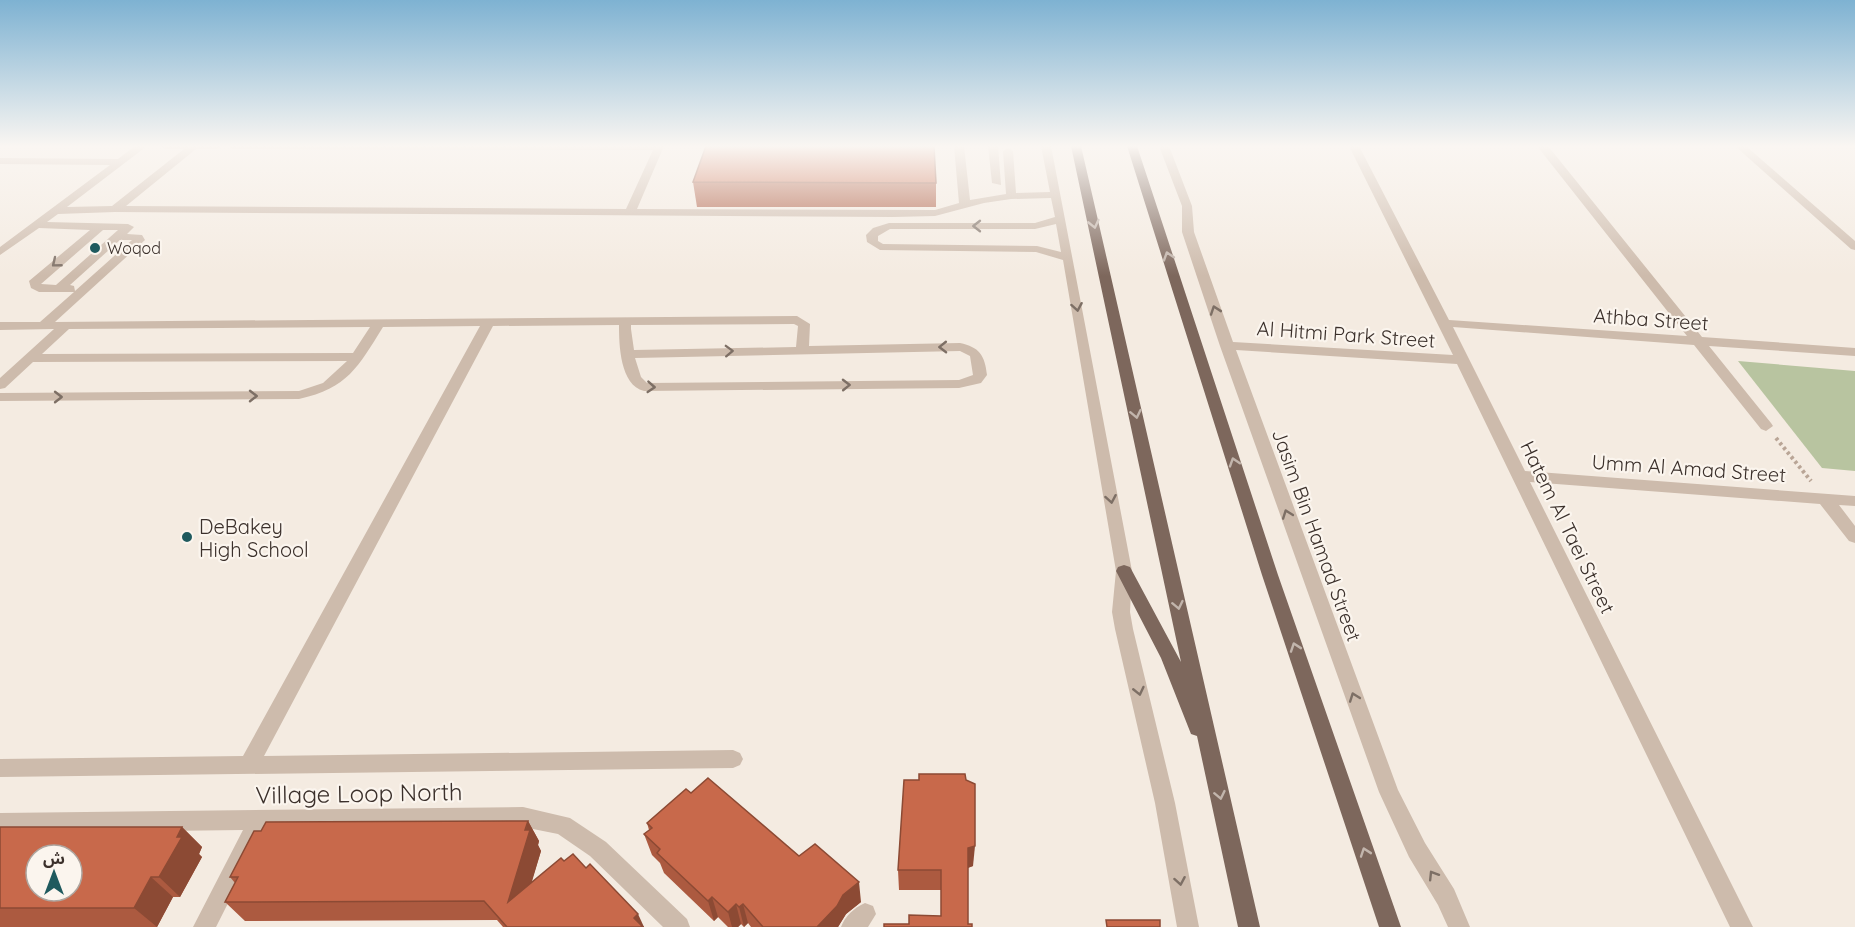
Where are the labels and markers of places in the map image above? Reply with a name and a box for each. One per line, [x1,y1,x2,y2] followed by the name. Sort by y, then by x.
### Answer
[107,238,161,258] place label: Woqod
[88,241,102,255] marker: Woqod
[199,514,309,562] place label: DeBakey High School
[180,530,194,544] marker: DeBakey High School

